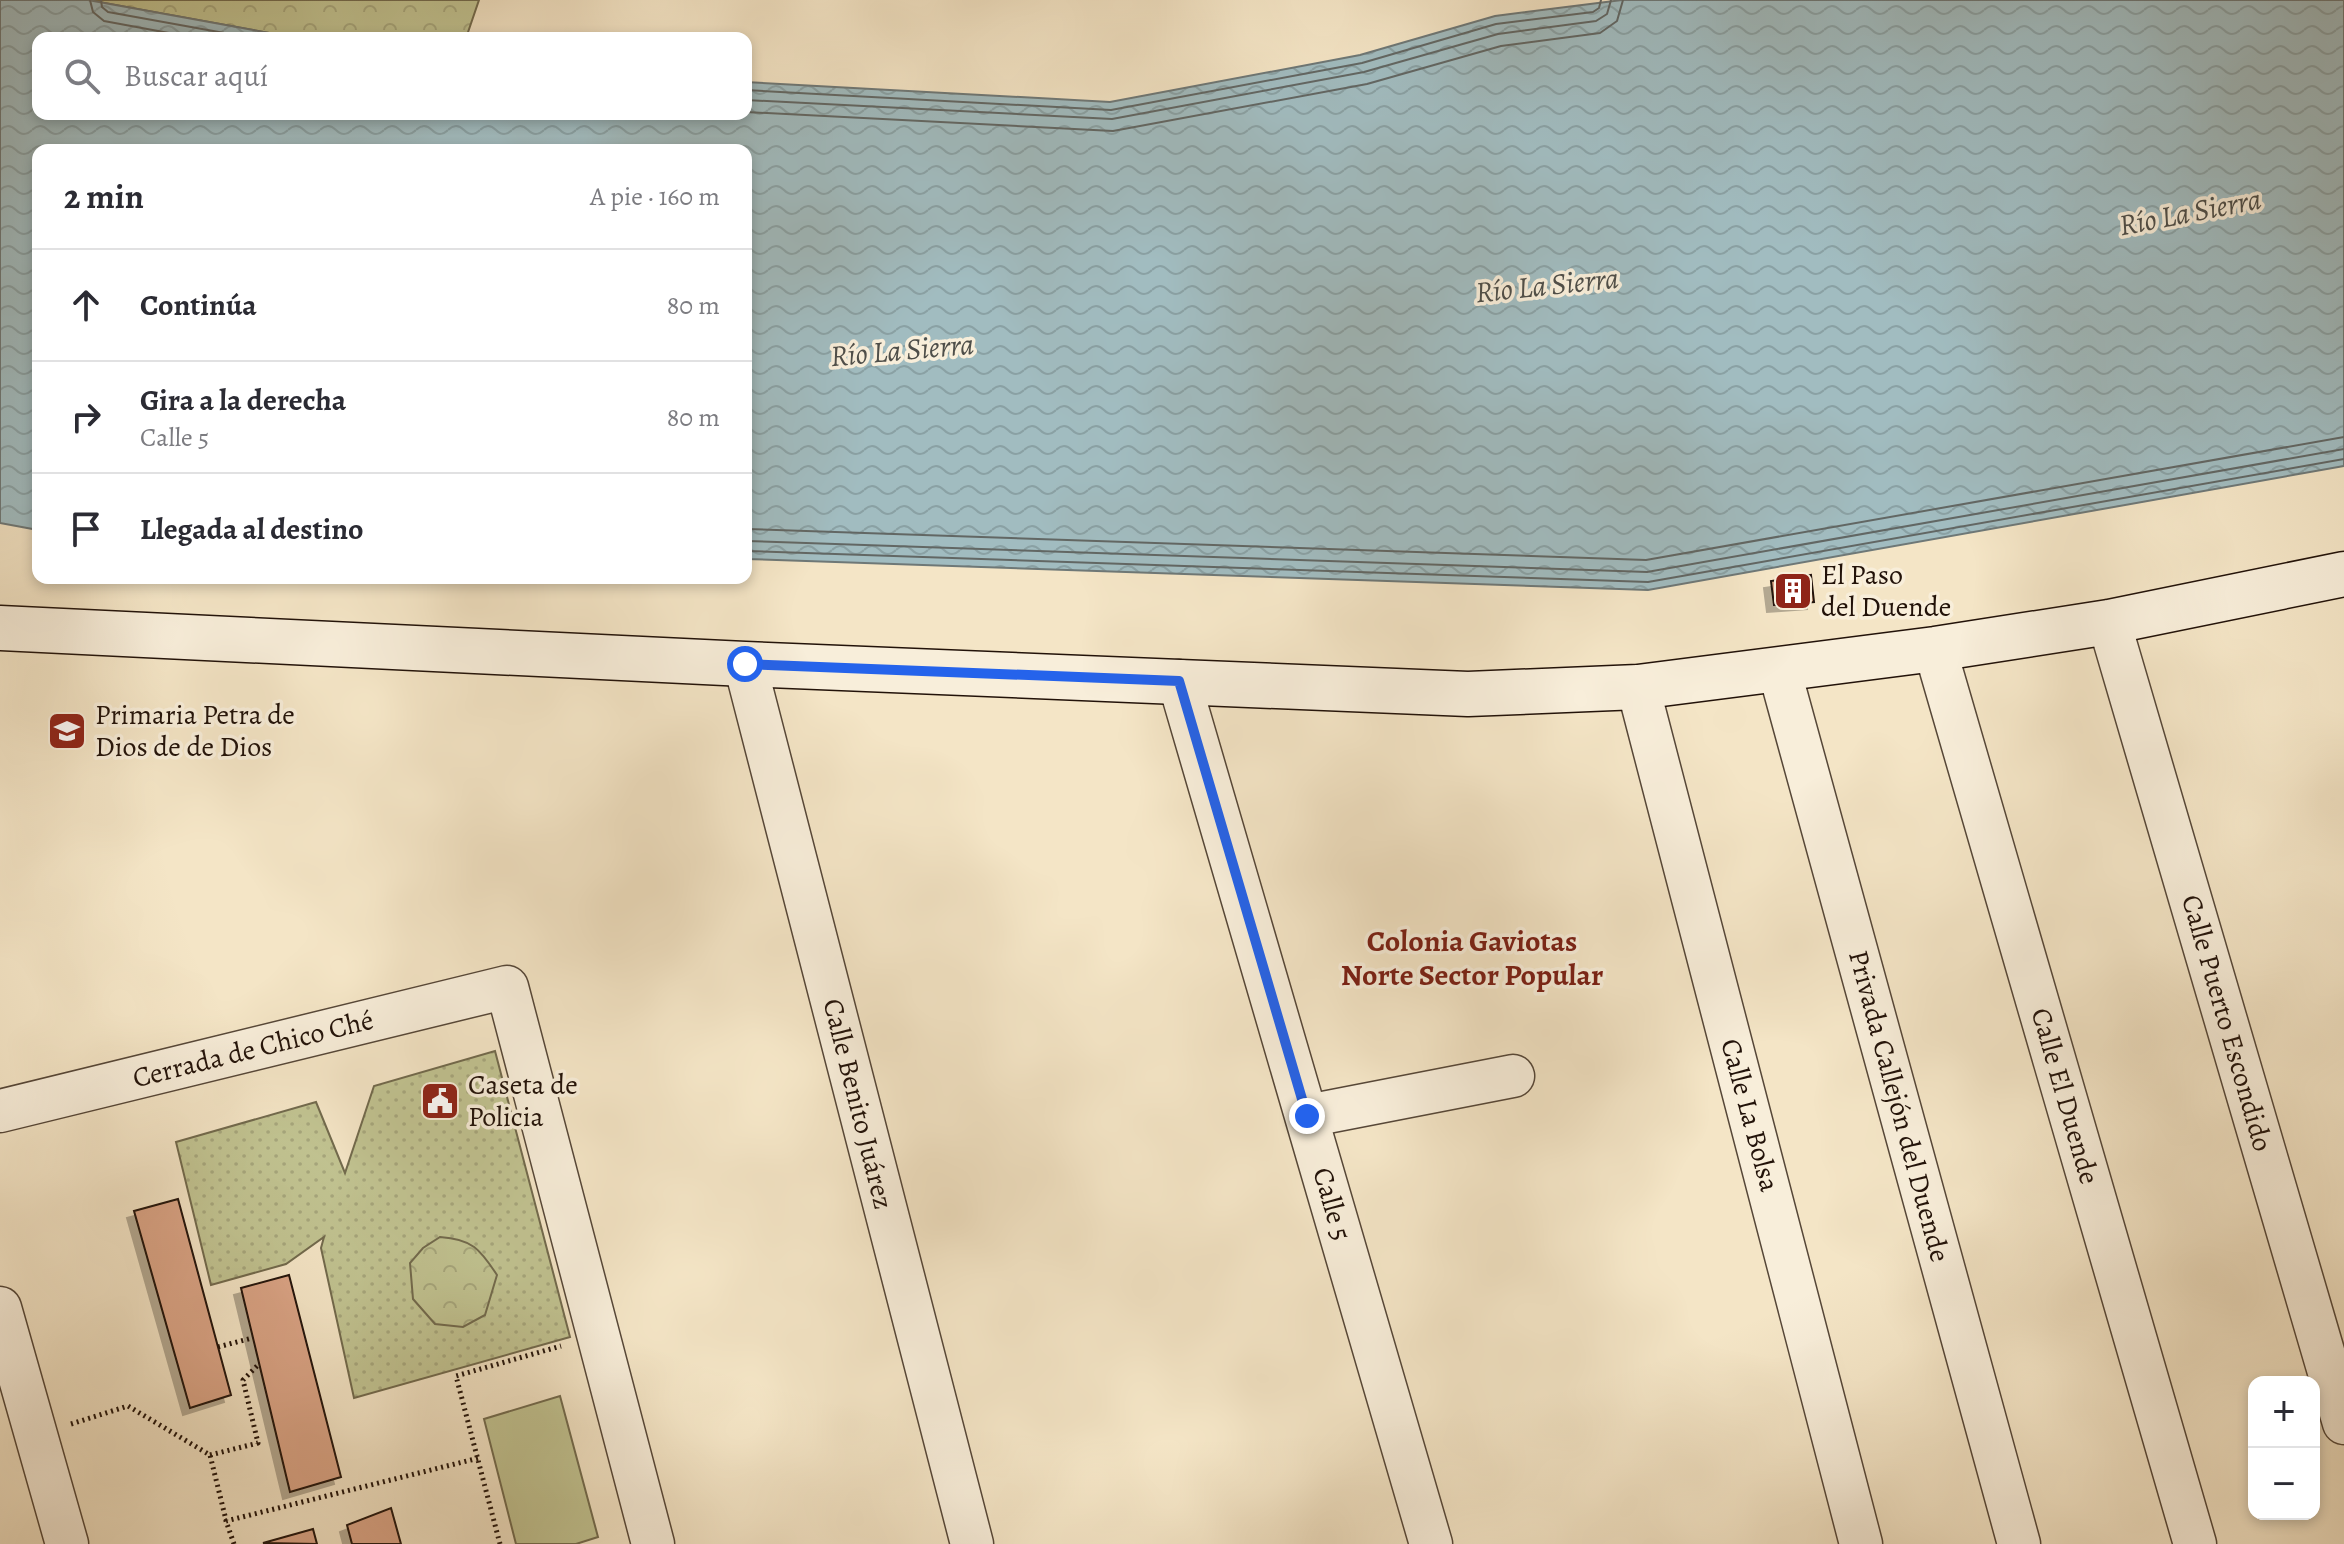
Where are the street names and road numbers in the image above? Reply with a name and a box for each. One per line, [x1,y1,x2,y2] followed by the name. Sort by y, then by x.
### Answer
[2172,890,2282,1156] street label: Calle Puerto Escondido
[1839,946,1959,1266] street label: Privada Callejón del Duende
[813,995,903,1213] street label: Calle Benito Juárez
[129,1001,377,1097] street label: Cerrada de Chico Ché
[2022,1003,2108,1189] street label: Calle El Duende
[1711,1034,1789,1196] street label: Calle La Bolsa
[1303,1163,1361,1245] street label: Calle 5

